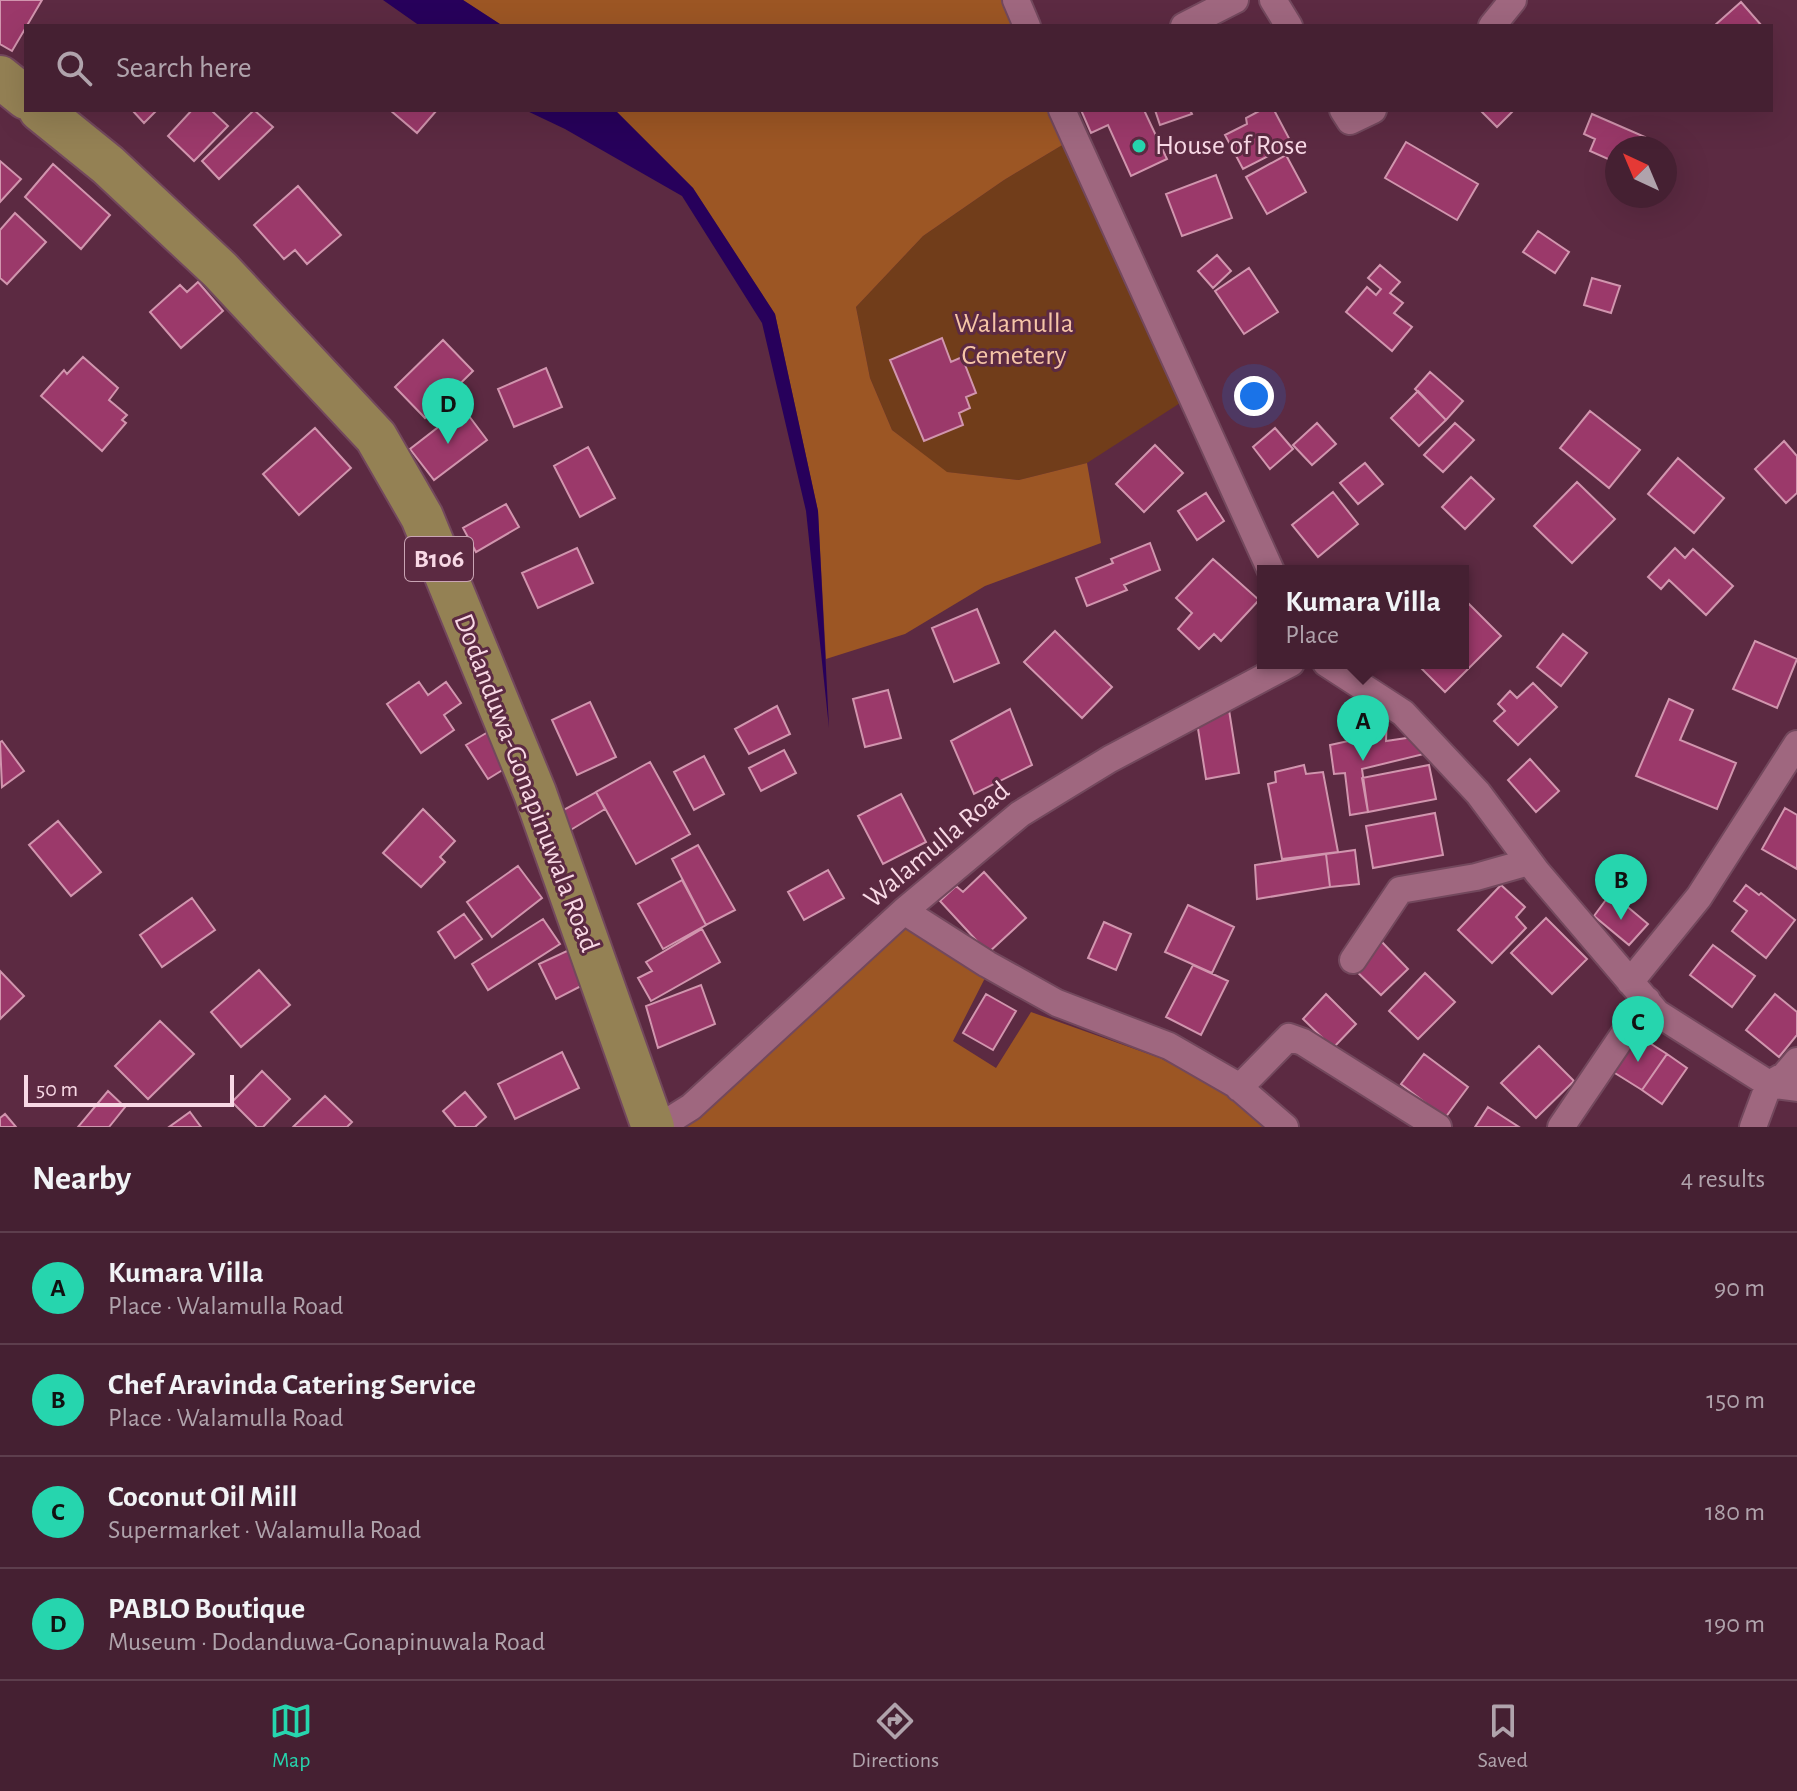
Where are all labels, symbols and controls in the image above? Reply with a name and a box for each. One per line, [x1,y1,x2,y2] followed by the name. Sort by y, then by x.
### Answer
[24,24,1773,112] search box
[52,46,96,90] icon: search
[116,53,252,83] text: Search here
[1155,132,1307,160] place label: House of Rose
[1605,136,1677,208] north arrow
[1130,137,1148,155] marker: House of Rose
[954,310,1074,370] park label: Walamulla Cemetery
[1234,376,1274,416] your location
[422,378,474,444] pin: D
[405,537,473,581] road number: B106
[1257,565,1469,669] popup
[1285,587,1441,617] text: Kumara Villa
[448,610,604,956] street label: Dodanduwa-Gonapinuwala Road
[1285,622,1339,648] text: Place
[1337,695,1389,761] pin: A
[859,776,1015,914] street label: Walamulla Road
[1595,854,1647,920] pin: B
[1612,996,1664,1062] pin: C
[24,1071,234,1107] scale bar
[36,1078,78,1100] text: 50 m
[32,1162,131,1196] text: Nearby
[1681,1166,1765,1192] text: 4 results
[108,1258,264,1288] text: Kumara Villa
[50,1275,66,1301] text: A
[1714,1275,1765,1301] text: 90 m
[108,1293,343,1319] text: Place · Walamulla Road
[108,1370,476,1400] text: Chef Aravinda Catering Service
[50,1387,66,1413] text: B
[1706,1387,1765,1413] text: 150 m
[108,1405,343,1431] text: Place · Walamulla Road
[108,1482,297,1512] text: Coconut Oil Mill
[51,1499,65,1525] text: C
[1705,1499,1765,1525] text: 180 m
[108,1517,421,1543] text: Supermarket · Walamulla Road
[108,1594,305,1624] text: PABLO Boutique
[49,1611,67,1637] text: D
[1705,1611,1765,1637] text: 190 m
[108,1629,545,1655] text: Museum · Dodanduwa-Gonapinuwala Road
[269,1699,313,1773] tab: Map
[851,1699,939,1773] tab: Directions
[1477,1699,1528,1773] tab: Saved

